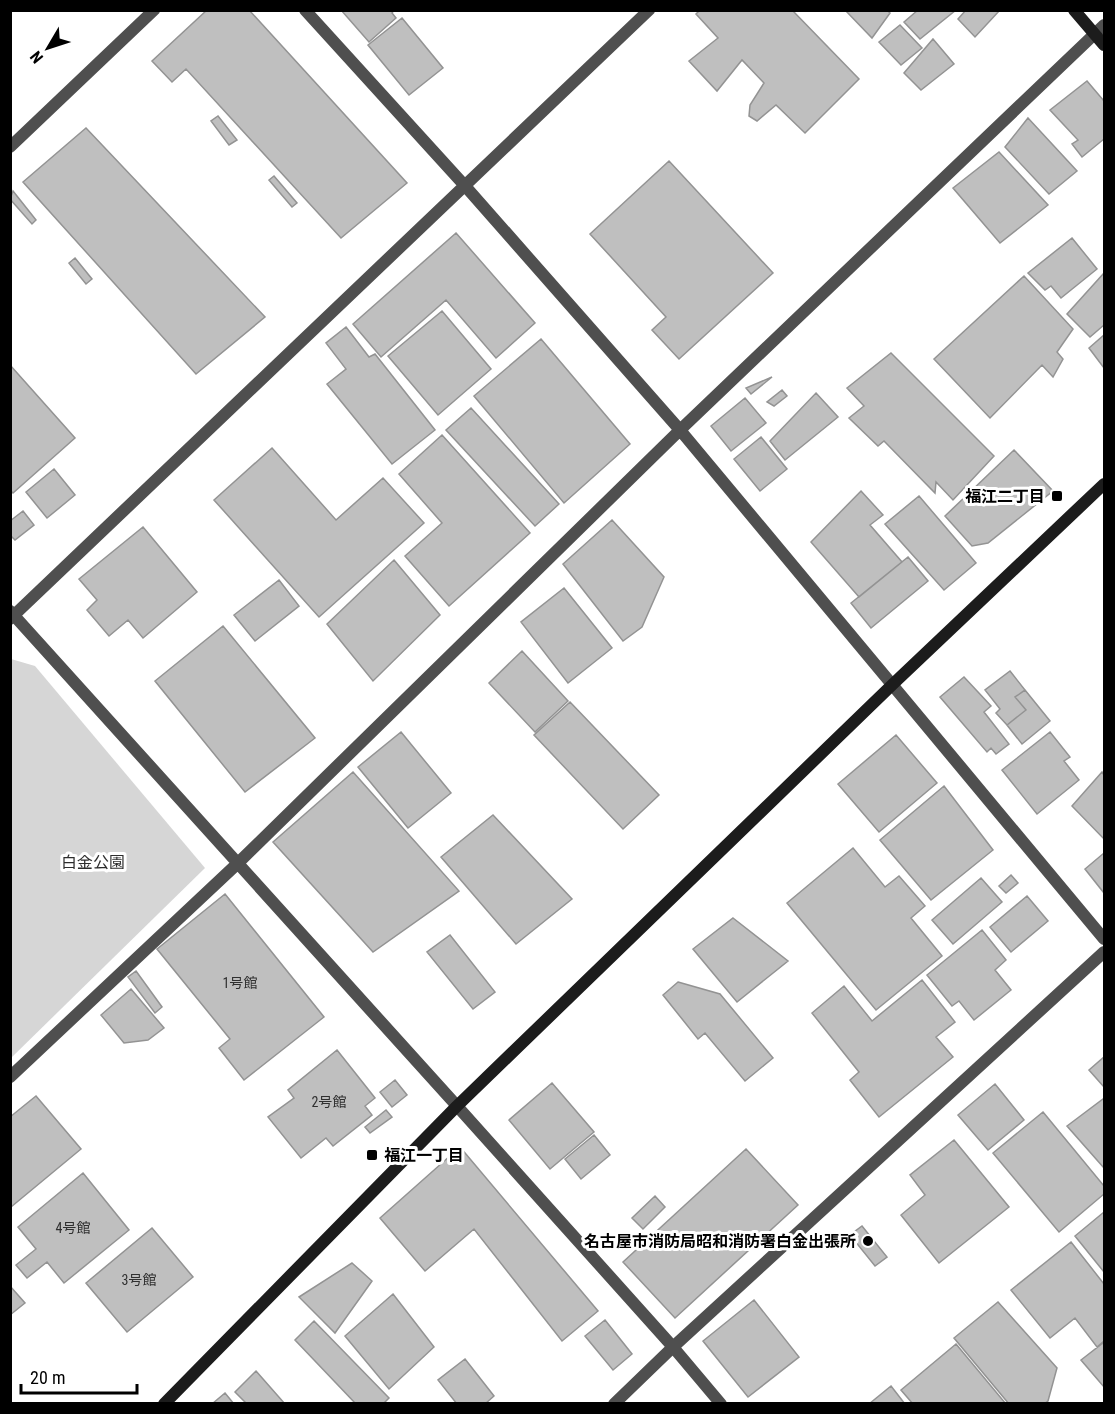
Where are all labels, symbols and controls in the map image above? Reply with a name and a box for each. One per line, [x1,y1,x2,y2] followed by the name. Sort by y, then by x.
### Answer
[18,18,78,78] north arrow
[26,47,47,67] text: N
[965,487,1045,506] place label: 福江二丁目
[1050,489,1064,503] marker: 福江二丁目
[61,853,125,872] park label: 白金公園
[223,975,257,991] house number: 1号館
[312,1094,346,1110] house number: 2号館
[384,1146,464,1165] place label: 福江一丁目
[365,1148,379,1162] marker: 福江一丁目
[56,1220,90,1236] house number: 4号館
[584,1232,856,1251] place label: 名古屋市消防局昭和消防署白金出張所
[861,1234,875,1248] marker: 名古屋市消防局昭和消防署白金出張所
[122,1272,156,1288] house number: 3号館
[21,1357,136,1395] scale bar
[30,1367,65,1388] text: 20 m

